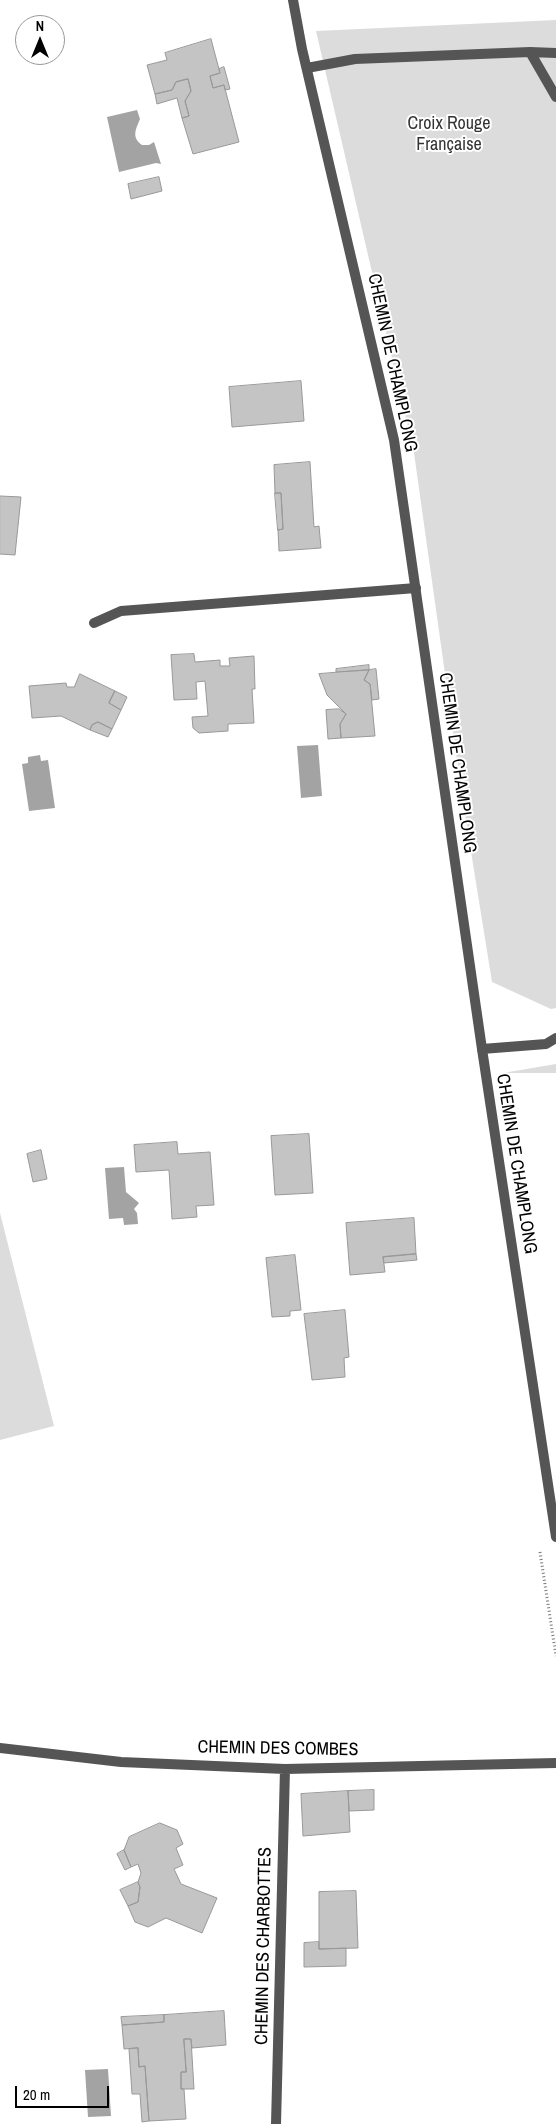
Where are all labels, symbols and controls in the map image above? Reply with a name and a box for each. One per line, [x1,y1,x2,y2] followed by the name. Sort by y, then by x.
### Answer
[15,15,65,65] north arrow
[36,17,44,35] text: N
[408,113,490,156] park label: Croix Rouge Française
[363,272,421,454] street label: CHEMIN DE CHAMPLONG
[434,671,480,855] street label: CHEMIN DE CHAMPLONG
[491,1072,541,1256] street label: CHEMIN DE CHAMPLONG
[197,1737,359,1761] street label: CHEMIN DES COMBES
[251,1847,277,2045] street label: CHEMIN DES CHARBOTTES
[18,2076,111,2108] scale bar
[23,2084,50,2105] text: 20 m

